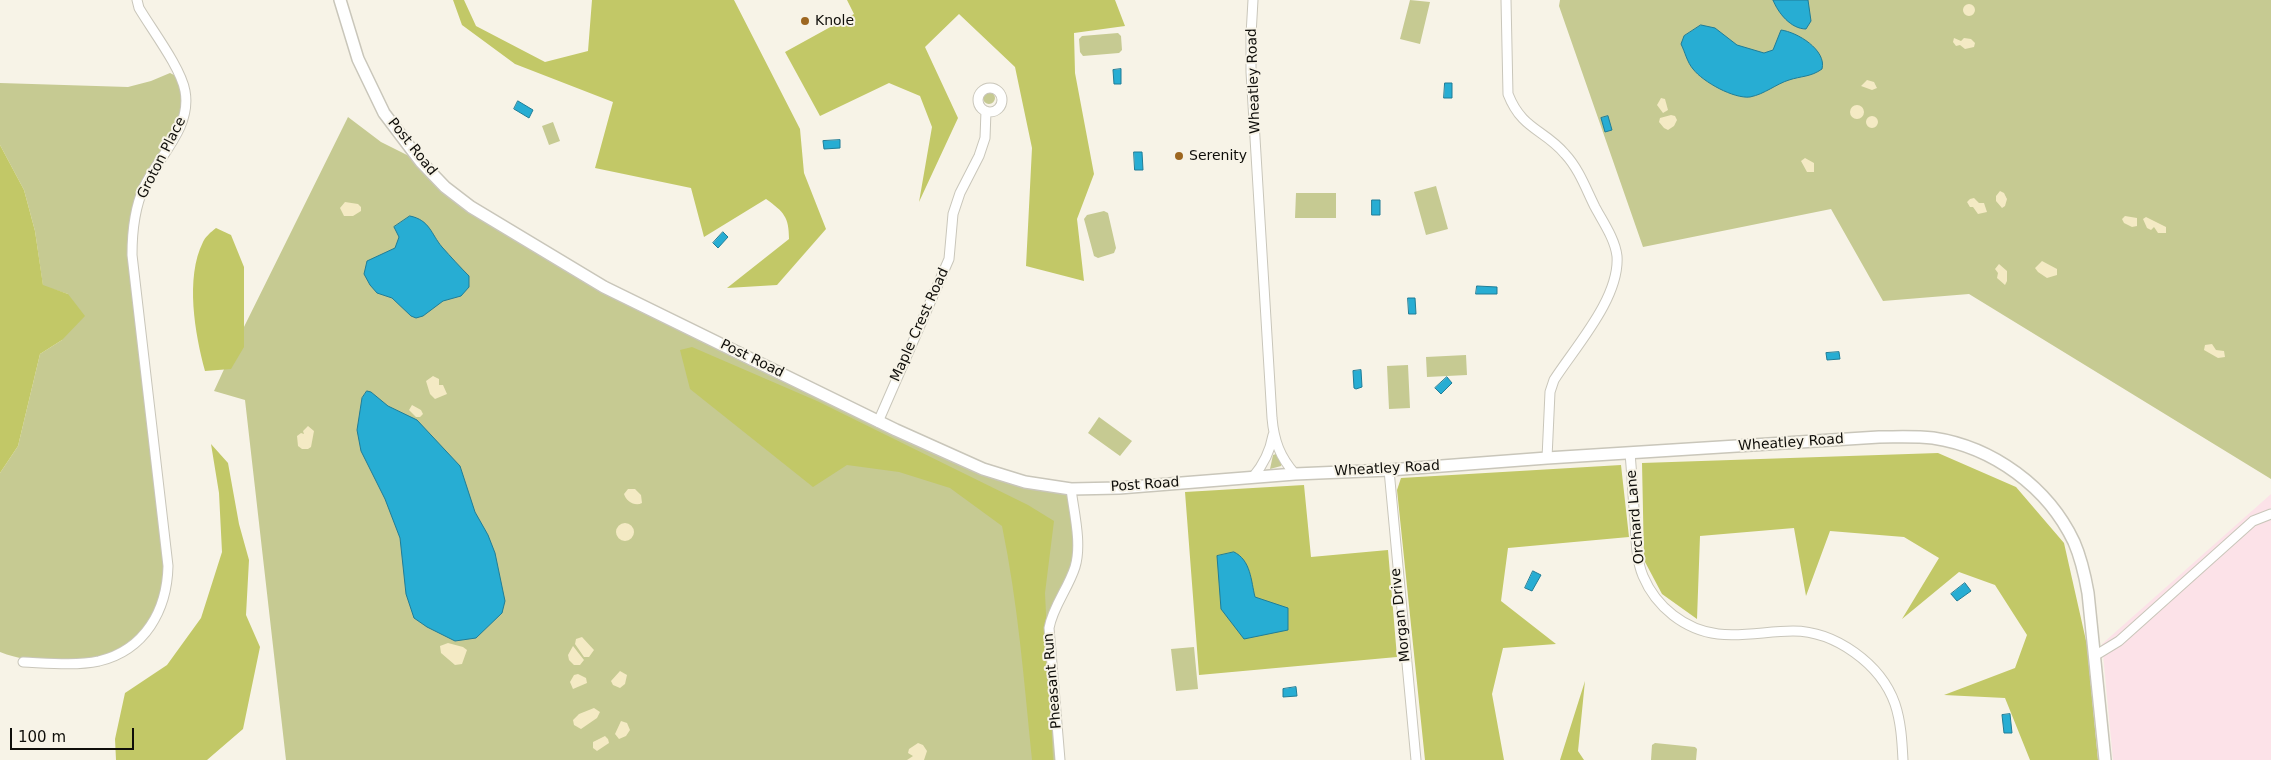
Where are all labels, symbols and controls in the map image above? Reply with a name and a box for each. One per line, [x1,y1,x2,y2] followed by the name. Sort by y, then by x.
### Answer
[815,13,854,29] place label: Knole
[799,15,811,27] marker: Knole
[1244,28,1264,134] street label: Wheatley Road
[134,114,190,202] street label: Groton Place
[384,115,440,179] street label: Post Road
[1189,148,1247,164] place label: Serenity
[1173,150,1185,162] marker: Serenity
[887,266,953,384] street label: Maple Crest Road
[717,336,787,382] street label: Post Road
[1738,431,1844,455] street label: Wheatley Road
[1334,458,1440,480] street label: Wheatley Road
[1624,469,1648,565] street label: Orchard Lane
[1110,474,1180,496] street label: Post Road
[1388,567,1414,663] street label: Morgan Drive
[1040,632,1066,730] street label: Pheasant Run
[12,718,136,750] scale bar
[18,728,66,746] text: 100 m

